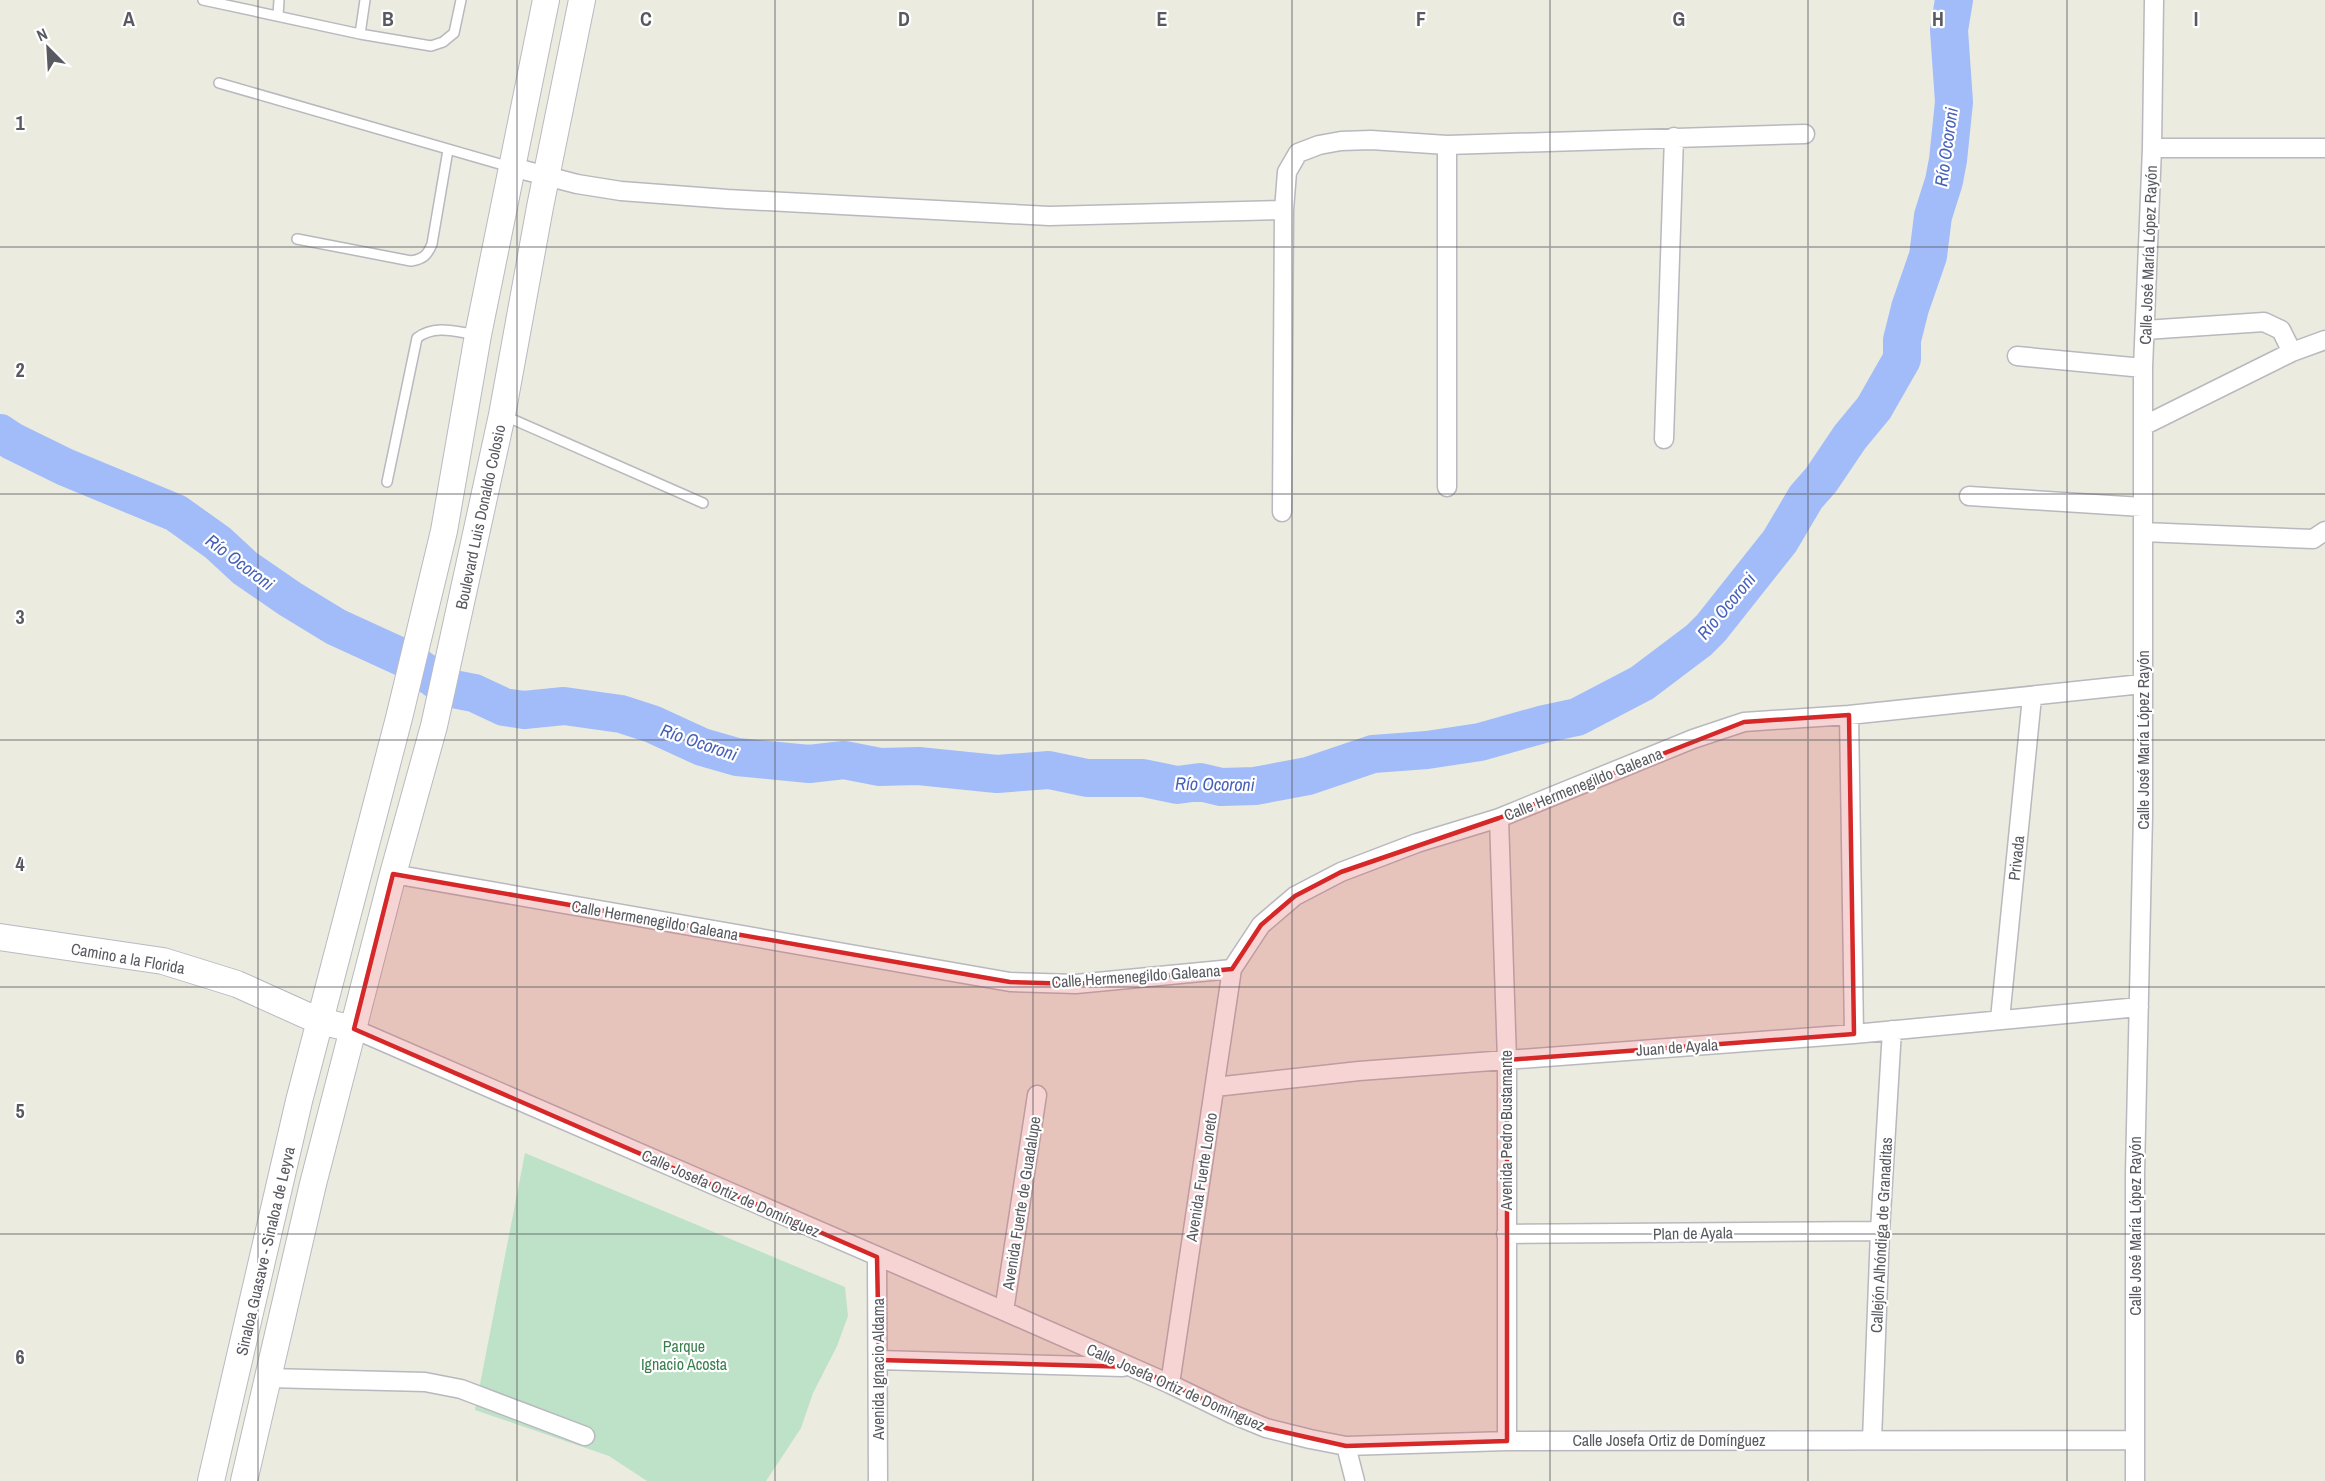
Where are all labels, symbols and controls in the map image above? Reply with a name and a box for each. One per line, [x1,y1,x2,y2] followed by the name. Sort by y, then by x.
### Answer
[123,5,135,32] text: A
[382,5,394,32] text: B
[640,5,652,32] text: C
[898,5,910,32] text: D
[1157,5,1168,32] text: E
[1416,5,1426,32] text: F
[1673,5,1685,32] text: G
[1932,5,1944,32] text: H
[2194,5,2198,32] text: I
[18,18,78,78] north arrow
[33,22,51,46] text: N
[1928,106,1964,188] water label: Río Ocoroni
[15,109,25,136] text: 1
[2134,165,2162,345] street label: Calle José María López Rayón
[15,356,25,383] text: 2
[450,423,510,611] street label: Boulevard Luis Donaldo Colosio
[201,528,279,596] water label: Río Ocoroni
[1691,567,1761,645] water label: Río Ocoroni
[15,603,25,630] text: 3
[2132,650,2154,830] street label: Calle José María López Rayón
[657,717,741,767] water label: Río Ocoroni
[1500,742,1666,826] street label: Calle Hermenegildo Galeana
[1175,771,1255,797] water label: Río Ocoroni
[2003,834,2029,882] street label: Privada
[15,850,25,877] text: 4
[570,894,741,946] street label: Calle Hermenegildo Galeana
[69,937,187,979] street label: Camino a la Florida
[1051,959,1222,993] street label: Calle Hermenegildo Galeana
[1635,1033,1719,1061] street label: Juan de Ayala
[1495,1050,1517,1211] street label: Avenida Pedro Bustamante
[15,1097,25,1124] text: 5
[1180,1111,1222,1244] street label: Avenida Fuerte Loreto
[996,1115,1046,1292] street label: Avenida Fuerte de Guadalupe
[1865,1136,1897,1334] street label: Callejón Alhóndiga de Granaditas
[2124,1136,2146,1316] street label: Calle José María López Rayón
[230,1144,300,1358] street label: Sinaloa Guasave - Sinaloa de Leyva
[638,1144,824,1243] street label: Calle Josefa Ortiz de Domínguez
[1653,1221,1734,1245] street label: Plan de Ayala
[867,1297,889,1441] street label: Avenida Ignacio Aldama
[641,1335,728,1375] park label: Parque Ignacio Acosta
[1083,1338,1269,1437] street label: Calle Josefa Ortiz de Domínguez
[15,1343,25,1370] text: 6
[1572,1429,1766,1451] street label: Calle Josefa Ortiz de Domínguez

